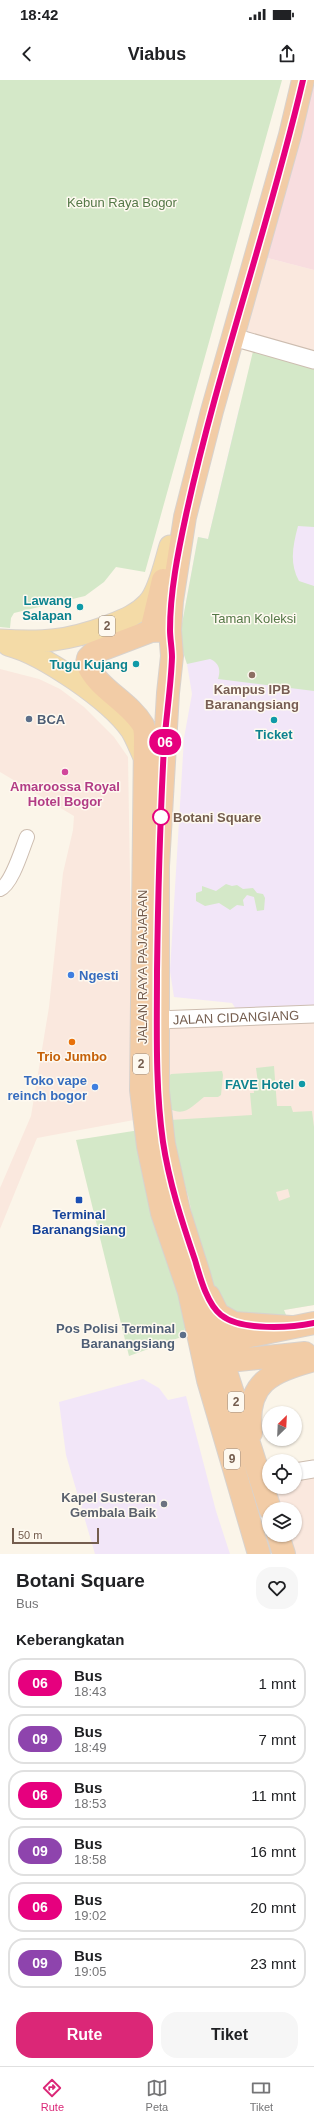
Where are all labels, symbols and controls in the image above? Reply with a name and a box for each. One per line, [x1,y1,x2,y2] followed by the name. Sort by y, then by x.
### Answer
[20,6,58,23] text: 18:42
[16,43,38,65] icon: back
[276,43,298,65] icon: share
[128,44,186,64] text: Viabus
[67,195,178,210] park label: Kebun Raya Bogor
[22,593,72,623] place label: Lawang Salapan
[75,602,85,612] marker: Lawang Salapan
[212,611,296,626] park label: Taman Koleksi
[99,616,115,636] road number: 2
[50,657,128,672] place label: Tugu Kujang
[131,659,141,669] marker: Tugu Kujang
[247,670,257,680] marker: Kampus IPB Baranangsiang
[205,682,299,712] place label: Kampus IPB Baranangsiang
[37,712,66,727] place label: BCA
[24,714,34,724] marker: BCA
[269,715,279,725] marker: Ticket
[255,727,293,742] place label: Ticket
[147,729,183,755] line badge: 06
[157,734,173,750] text: 06
[60,767,70,777] marker: Amaroossa Royal Hotel Bogor
[10,779,120,809] place label: Amaroossa Royal Hotel Bogor
[152,808,170,826] marker: Botani Square
[173,810,261,825] place label: Botani Square
[135,890,150,1044] street label: JALAN RAYA PAJAJARAN
[79,968,119,983] place label: Ngesti
[66,970,76,980] marker: Ngesti
[172,1008,299,1027] street label: JALAN CIDANGIANG
[67,1037,77,1047] marker: Trio Jumbo
[37,1049,107,1064] place label: Trio Jumbo
[133,1054,149,1074] road number: 2
[8,1073,87,1103] place label: Toko vape reinch bogor
[225,1077,294,1092] place label: FAVE Hotel
[297,1079,307,1089] marker: FAVE Hotel
[90,1082,100,1092] marker: Toko vape reinch bogor
[74,1195,84,1205] marker: Terminal Baranangsiang
[32,1207,126,1237] place label: Terminal Baranangsiang
[56,1321,175,1351] place label: Pos Polisi Terminal Baranangsiang
[178,1330,188,1340] marker: Pos Polisi Terminal Baranangsiang
[228,1392,244,1412] road number: 2
[262,1406,302,1446] north arrow
[262,1406,302,1542] map controls
[224,1449,240,1469] road number: 9
[262,1454,302,1494] button: locate
[61,1490,157,1520] place label: Kapel Susteran Gembala Baik
[159,1499,169,1509] marker: Kapel Susteran Gembala Baik
[262,1502,302,1542] button: layers
[12,1526,99,1545] scale bar
[18,1529,42,1541] text: 50 m
[256,1567,298,1609] button: heart
[16,1570,145,1591] text: Botani Square
[16,1596,38,1611] text: Bus
[16,1631,124,1648] text: Keberangkatan
[74,1667,102,1684] text: Bus
[32,1675,48,1691] text: 06
[258,1675,296,1692] text: 1 mnt
[74,1684,107,1699] text: 18:43
[74,1723,102,1740] text: Bus
[32,1731,48,1747] text: 09
[258,1731,296,1748] text: 7 mnt
[74,1740,107,1755] text: 18:49
[74,1779,102,1796] text: Bus
[32,1787,48,1803] text: 06
[251,1787,296,1804] text: 11 mnt
[74,1796,107,1811] text: 18:53
[74,1835,102,1852] text: Bus
[32,1843,48,1859] text: 09
[250,1843,296,1860] text: 16 mnt
[74,1852,107,1867] text: 18:58
[74,1891,102,1908] text: Bus
[32,1899,48,1915] text: 06
[250,1899,296,1916] text: 20 mnt
[74,1908,107,1923] text: 19:02
[74,1947,102,1964] text: Bus
[32,1955,48,1971] text: 09
[250,1955,296,1972] text: 23 mnt
[74,1964,107,1979] text: 19:05
[16,2012,153,2058] button: Rute
[161,2012,298,2058] button: Tiket
[41,2077,64,2113] tab: Rute
[146,2077,168,2113] tab: Peta
[250,2077,273,2113] tab: Tiket

